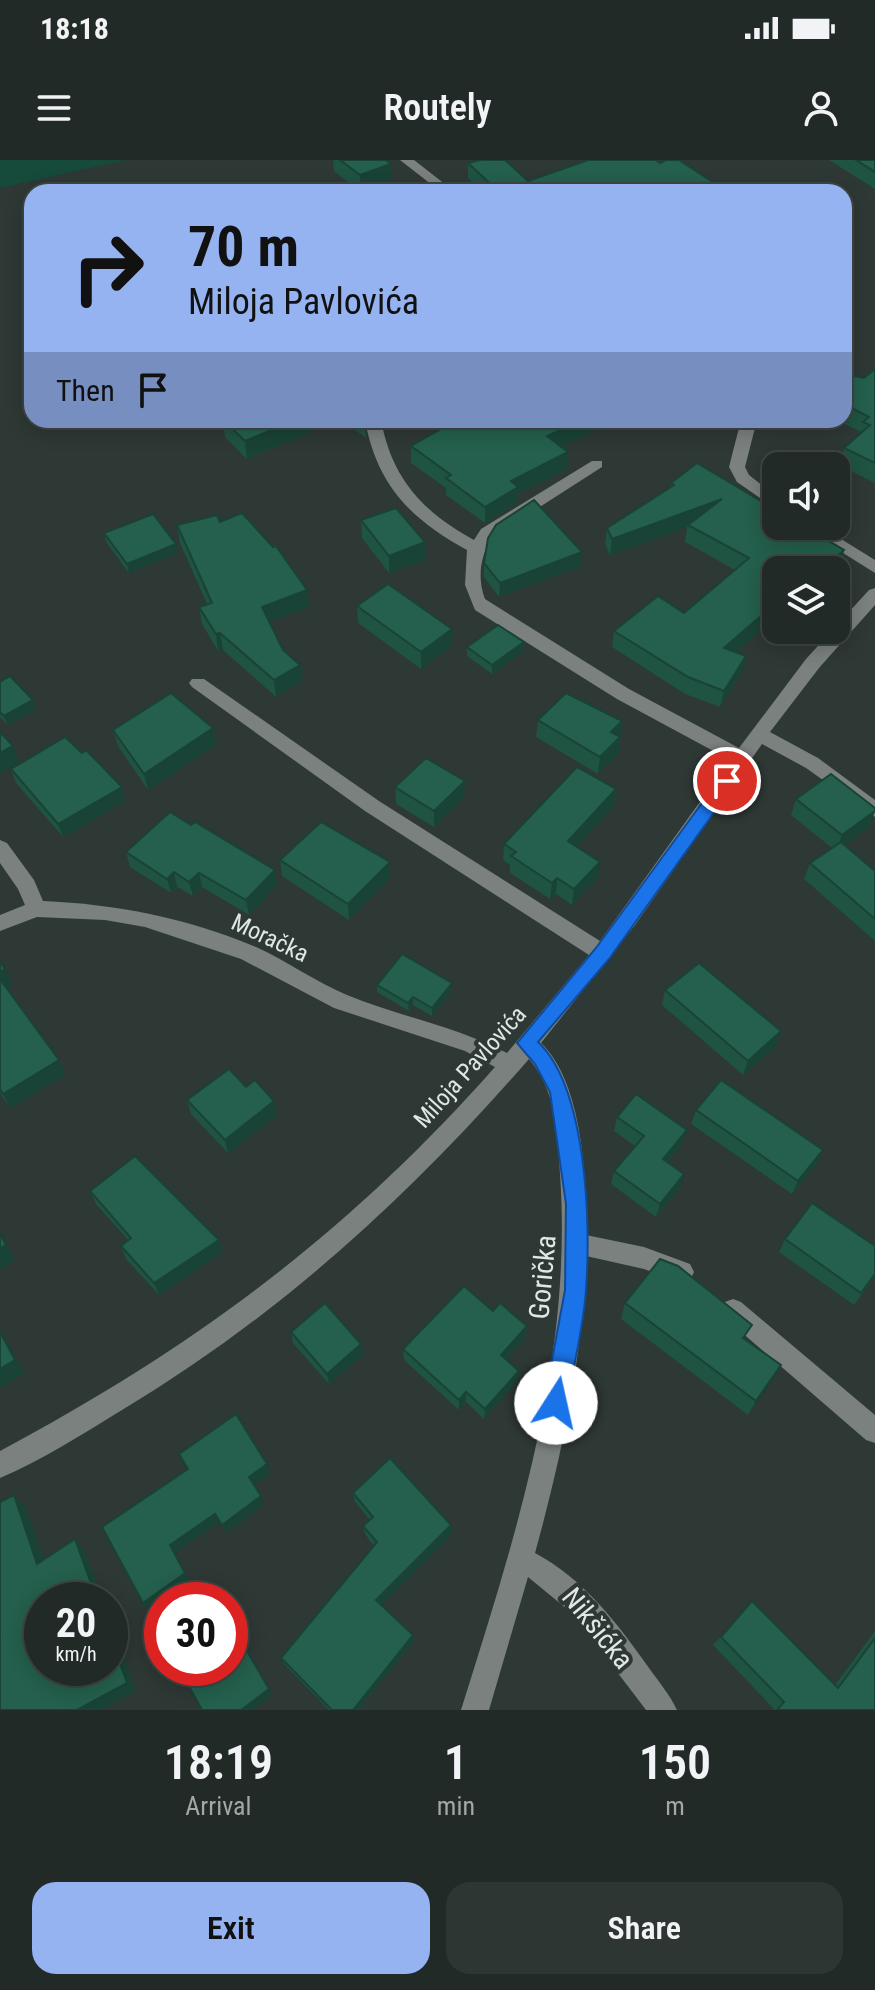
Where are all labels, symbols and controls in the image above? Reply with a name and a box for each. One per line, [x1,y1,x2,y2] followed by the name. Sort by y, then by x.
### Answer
[40,11,109,46] text: 18:18
[32,86,76,130] icon: menu
[799,86,843,130] icon: person
[383,87,492,129] text: Routely
[188,214,299,280] text: 70 m
[56,216,160,320] icon: right
[188,281,419,323] text: Miloja Pavlovića
[131,368,175,412] icon: arrive
[56,373,115,408] text: Then
[762,452,850,644] map controls
[762,452,850,540] button: sound
[762,556,850,644] button: layers
[693,747,761,815] pin
[705,759,749,803] icon: arrive
[227,908,313,968] street label: Moračka
[408,1000,532,1134] street label: Miloja Pavlovića
[522,1234,563,1321] street label: Gorička
[514,1361,598,1445] position arrow
[555,1581,640,1675] street label: Nikšićka
[144,1582,248,1686] speed limit sign: 30
[56,1600,96,1647] text: 20
[55,1642,97,1666] text: km/h
[164,1734,273,1791] text: 18:19
[444,1734,468,1791] text: 1
[639,1734,711,1791] text: 150
[185,1791,252,1821] text: Arrival
[437,1791,475,1821] text: min
[665,1791,685,1821] text: m
[32,1882,430,1974] button: Exit
[446,1882,843,1974] button: Share

